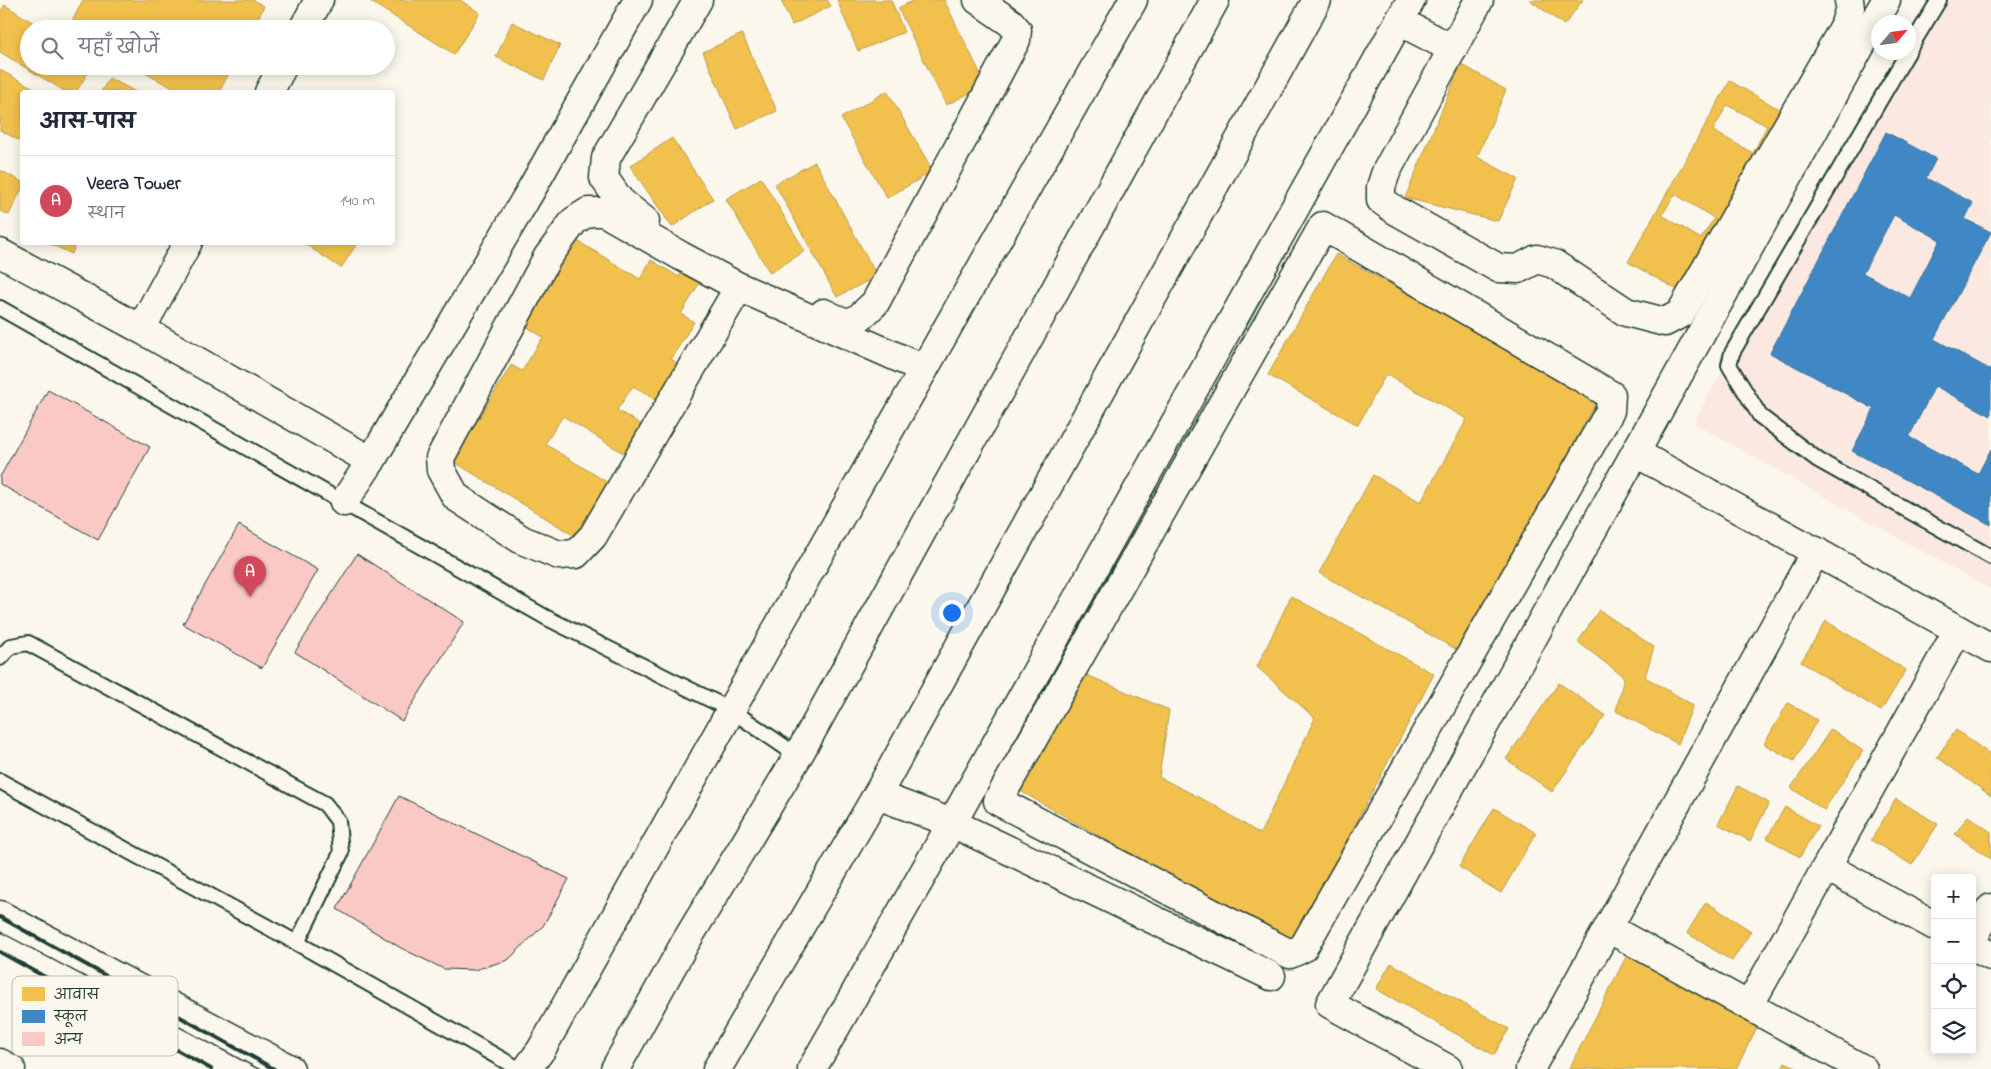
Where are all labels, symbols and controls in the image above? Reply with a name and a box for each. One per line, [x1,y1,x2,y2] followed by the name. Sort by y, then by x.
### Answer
[1871,15,1916,60] north arrow
[20,20,395,75] search box
[38,34,66,62] icon: search
[78,35,160,62] text: यहाँ खोजें
[40,108,135,138] text: आस-पास
[87,171,181,198] text: Veera Tower
[51,189,61,213] text: A
[340,189,375,213] text: 140 m
[87,202,125,226] text: स्थान
[234,556,266,597] pin: A
[939,600,965,626] your location
[1931,874,1976,1054] map controls
[1931,874,1976,919] button: +
[1931,919,1976,964] button: −
[1931,964,1976,1009] button: locate
[12,976,178,1056] legend
[54,985,101,1006] text: आवास
[53,1007,88,1028] text: स्कूल
[1931,1009,1976,1054] button: layers
[54,1030,84,1051] text: अन्य

